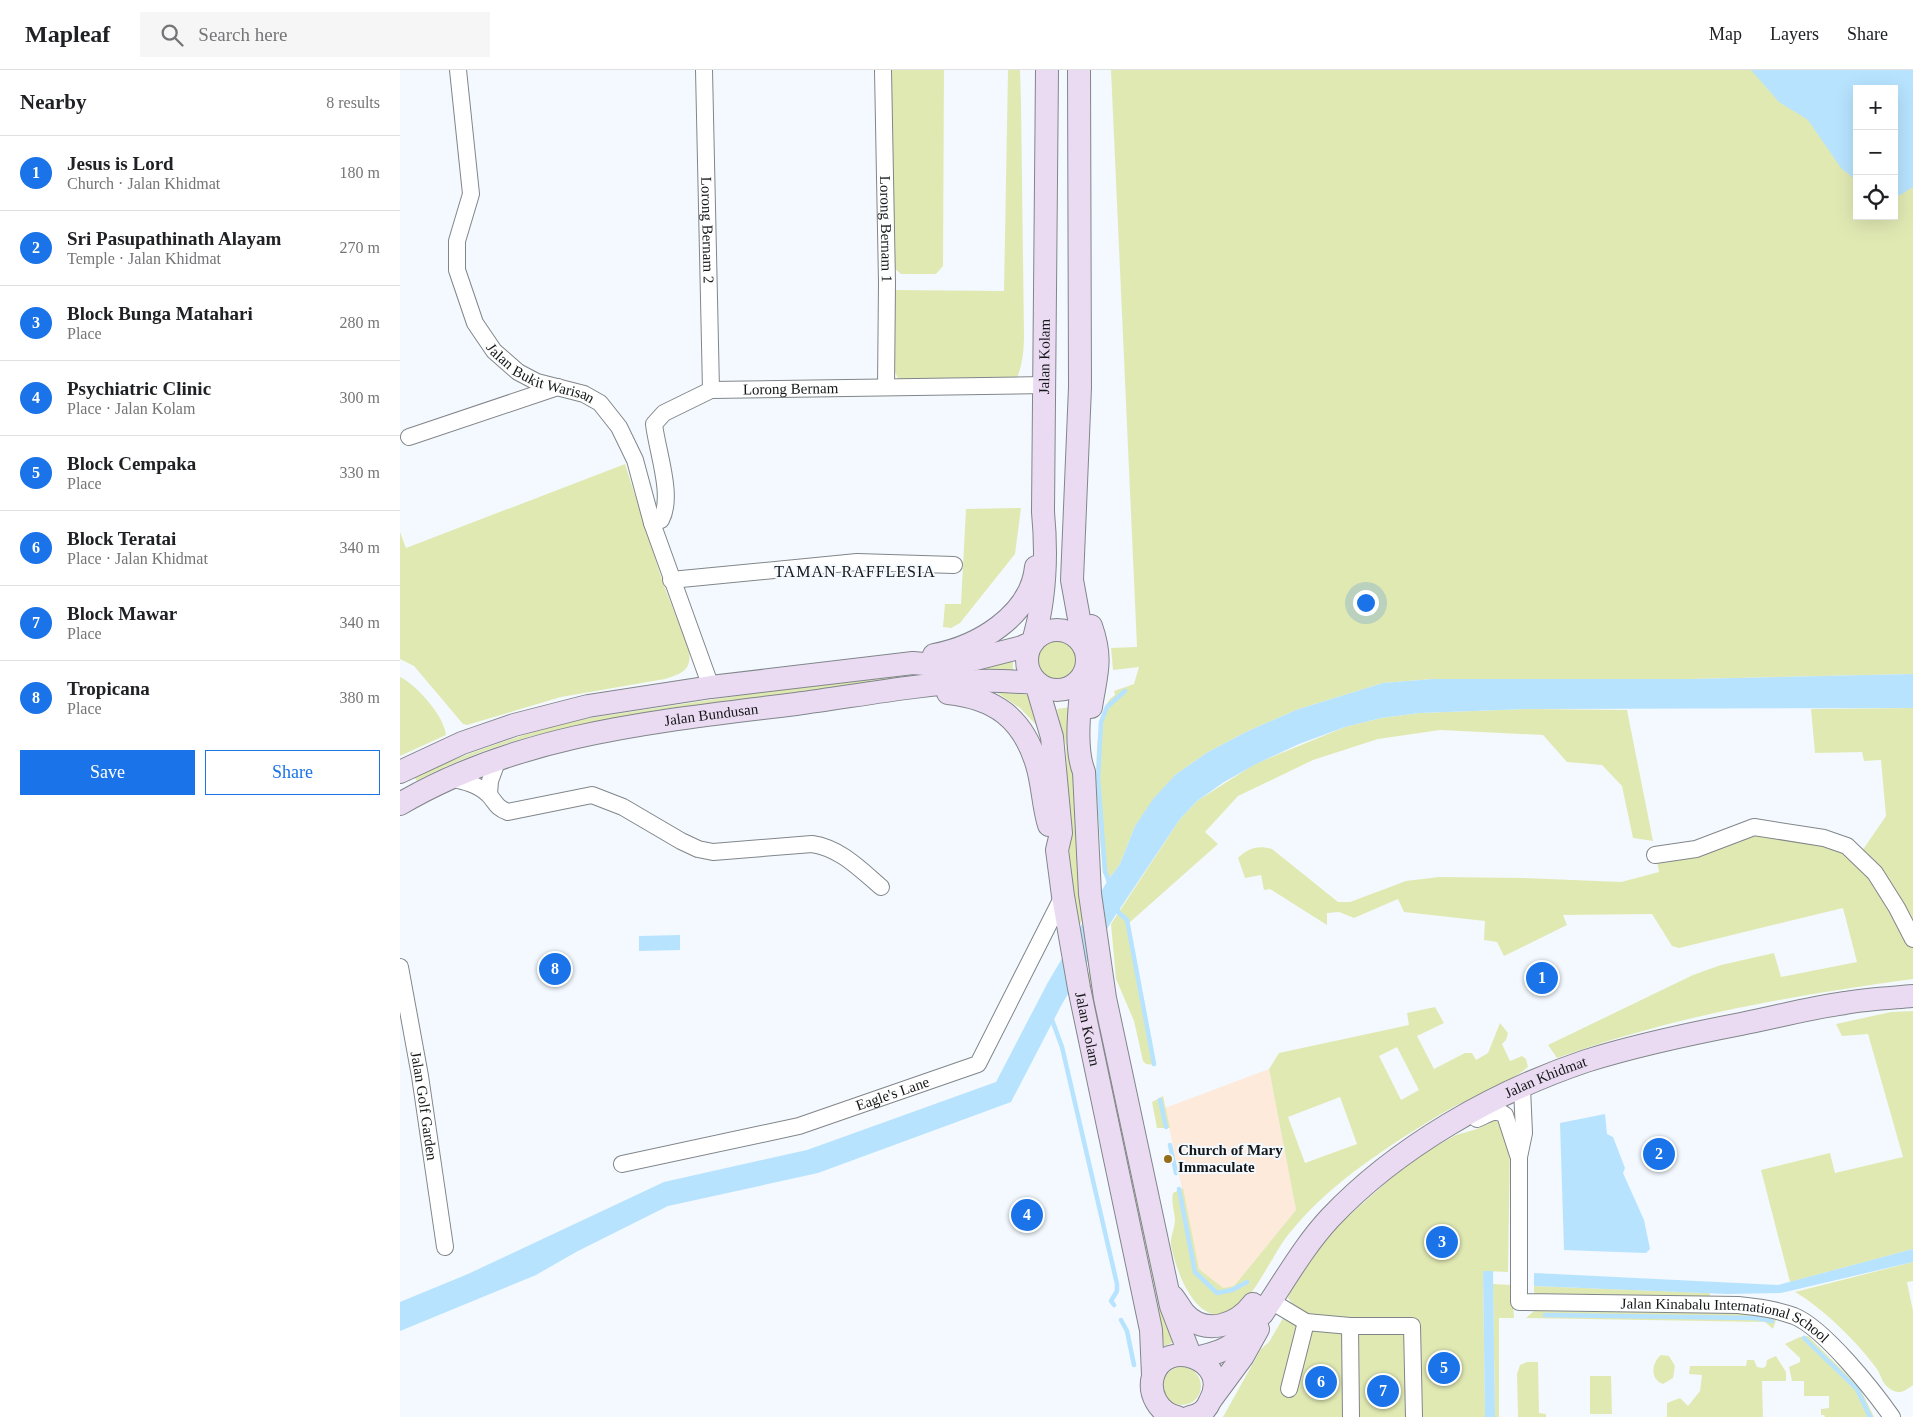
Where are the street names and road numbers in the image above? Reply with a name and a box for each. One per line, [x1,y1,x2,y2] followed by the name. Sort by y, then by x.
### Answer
[877,175,895,282] street label: Lorong Bernam 1
[698,176,717,283] street label: Lorong Bernam 2
[1036,318,1053,394] street label: Jalan Kolam
[483,340,598,406] street label: Jalan Bukit Warisan
[743,380,839,398] street label: Lorong Bernam
[663,701,760,729] street label: Jalan Bundusan
[1072,990,1103,1068] street label: Jalan Kolam
[408,1050,440,1162] street label: Jalan Golf Garden
[1502,1053,1589,1101] street label: Jalan Khidmat
[854,1073,932,1114] street label: Eagle's Lane
[1621,1295,1832,1346] street label: Jalan Kinabalu International School

